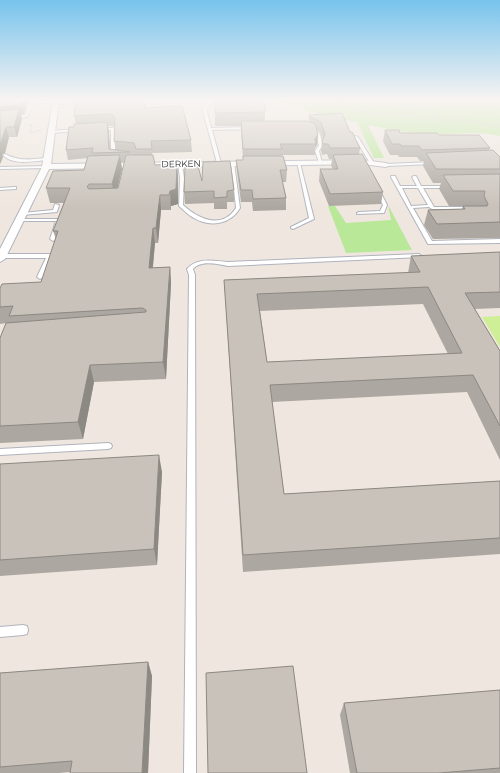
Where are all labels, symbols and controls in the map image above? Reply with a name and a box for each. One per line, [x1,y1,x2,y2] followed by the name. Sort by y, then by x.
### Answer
[161,158,201,169] street label: DERKEN

